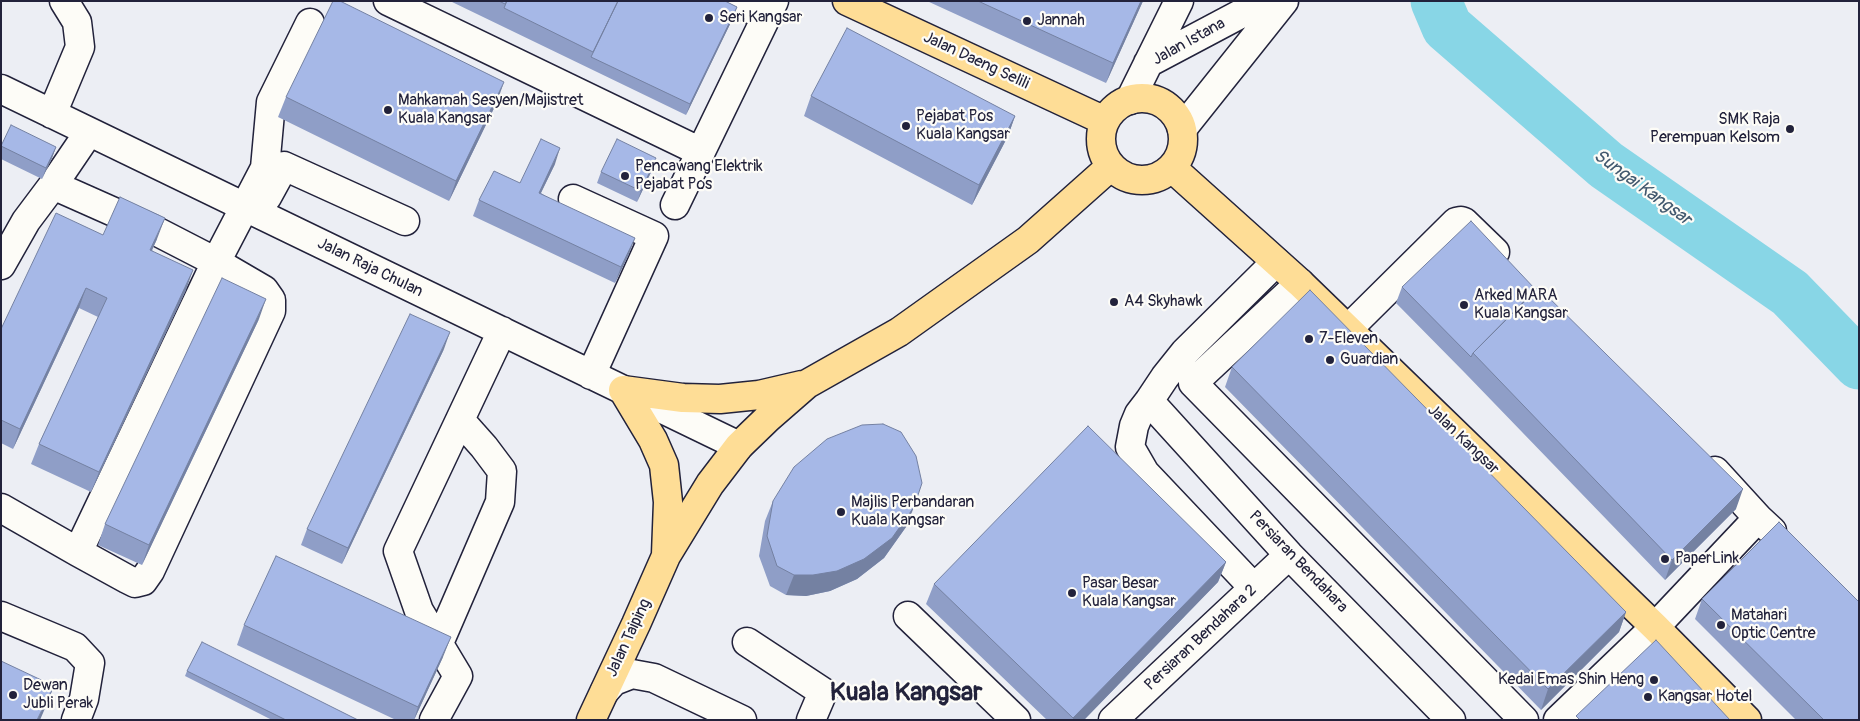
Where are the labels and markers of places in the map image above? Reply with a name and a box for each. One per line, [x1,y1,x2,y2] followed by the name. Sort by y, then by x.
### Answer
[719,8,802,28] place label: Seri Kangsar
[1037,11,1085,31] place label: Jannah
[703,12,715,24] marker: Seri Kangsar
[1021,15,1033,27] marker: Jannah
[398,91,583,129] place label: Mahkamah Sesyen/Majistret Kuala Kangsar
[382,104,394,116] marker: Mahkamah Sesyen/Majistret Kuala Kangsar
[916,107,1010,145] place label: Pejabat Pos Kuala Kangsar
[1650,110,1780,148] place label: SMK Raja Perempuan Kelsom
[900,120,912,132] marker: Pejabat Pos Kuala Kangsar
[1784,123,1796,135] marker: SMK Raja Perempuan Kelsom
[635,157,763,195] place label: Pencawang Elektrik Pejabat Pos
[619,170,631,182] marker: Pencawang Elektrik Pejabat Pos
[1474,286,1568,324] place label: Arked MARA Kuala Kangsar
[1124,292,1202,312] place label: A4 Skyhawk
[1108,296,1120,308] marker: A4 Skyhawk
[1458,299,1470,311] marker: Arked MARA Kuala Kangsar
[1319,329,1378,349] place label: 7-Eleven
[1303,333,1315,345] marker: 7-Eleven
[1340,350,1398,370] place label: Guardian
[1324,354,1336,366] marker: Guardian
[851,493,974,531] place label: Majlis Perbandaran Kuala Kangsar
[835,506,847,518] marker: Majlis Perbandaran Kuala Kangsar
[1675,549,1739,569] place label: PaperLink
[1659,553,1671,565] marker: PaperLink
[1082,574,1176,612] place label: Pasar Besar Kuala Kangsar
[1066,587,1078,599] marker: Pasar Besar Kuala Kangsar
[1731,606,1816,644] place label: Matahari Optic Centre
[1715,619,1727,631] marker: Matahari Optic Centre
[1498,670,1644,690] place label: Kedai Emas Shin Heng
[1648,674,1660,686] marker: Kedai Emas Shin Heng
[23,676,93,714] place label: Dewan Jubli Perak
[1658,687,1752,707] place label: Kangsar Hotel
[7,689,19,701] marker: Dewan Jubli Perak
[1642,691,1654,703] marker: Kangsar Hotel

